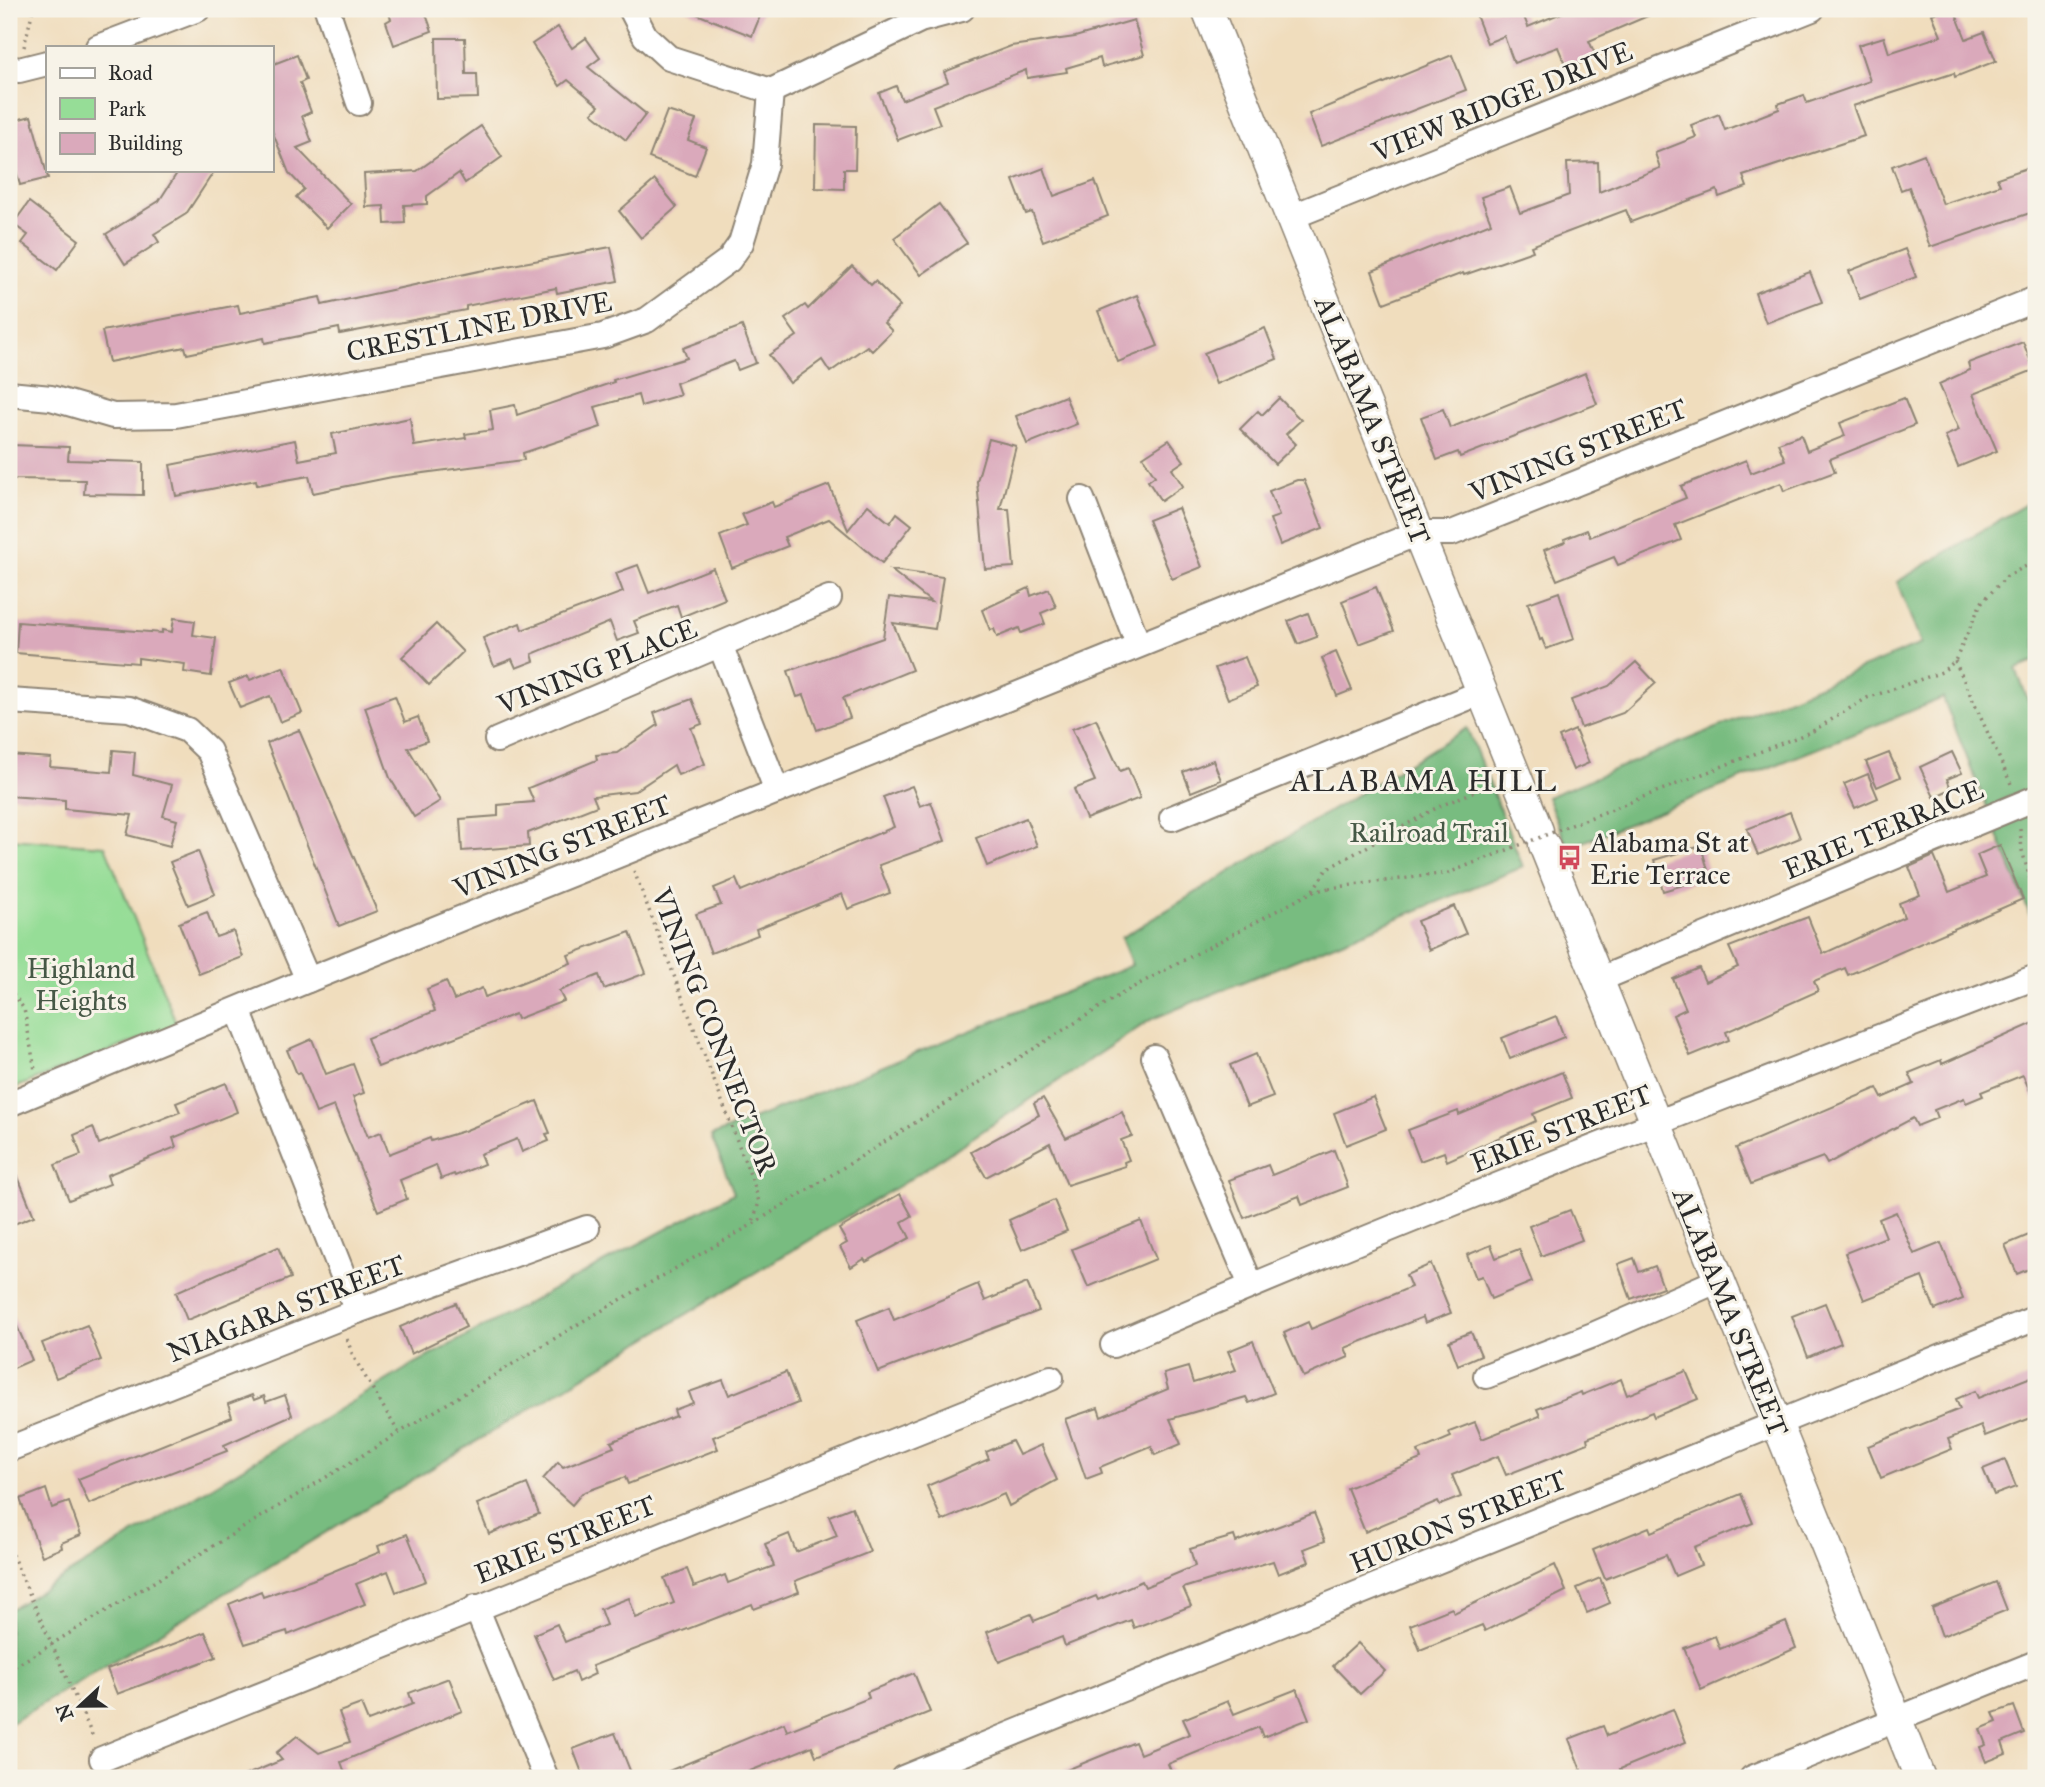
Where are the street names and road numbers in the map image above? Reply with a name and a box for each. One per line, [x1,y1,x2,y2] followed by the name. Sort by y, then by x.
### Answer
[1366,33,1637,170] street label: VIEW RIDGE DRIVE
[343,284,615,369] street label: CRESTLINE DRIVE
[1306,290,1438,549] street label: ALABAMA STREET
[1463,391,1692,510] street label: VINING STREET
[491,611,702,723] street label: VINING PLACE
[1778,772,1988,887] street label: ERIE TERRACE
[447,787,676,906] street label: VINING STREET
[643,882,786,1180] street label: VINING CONNECTOR
[1466,1076,1657,1181] street label: ERIE STREET
[1664,1182,1796,1441] street label: ALABAMA STREET
[162,1247,410,1370] street label: NIAGARA STREET
[1345,1462,1572,1581] street label: HURON STREET
[470,1487,661,1592] street label: ERIE STREET

